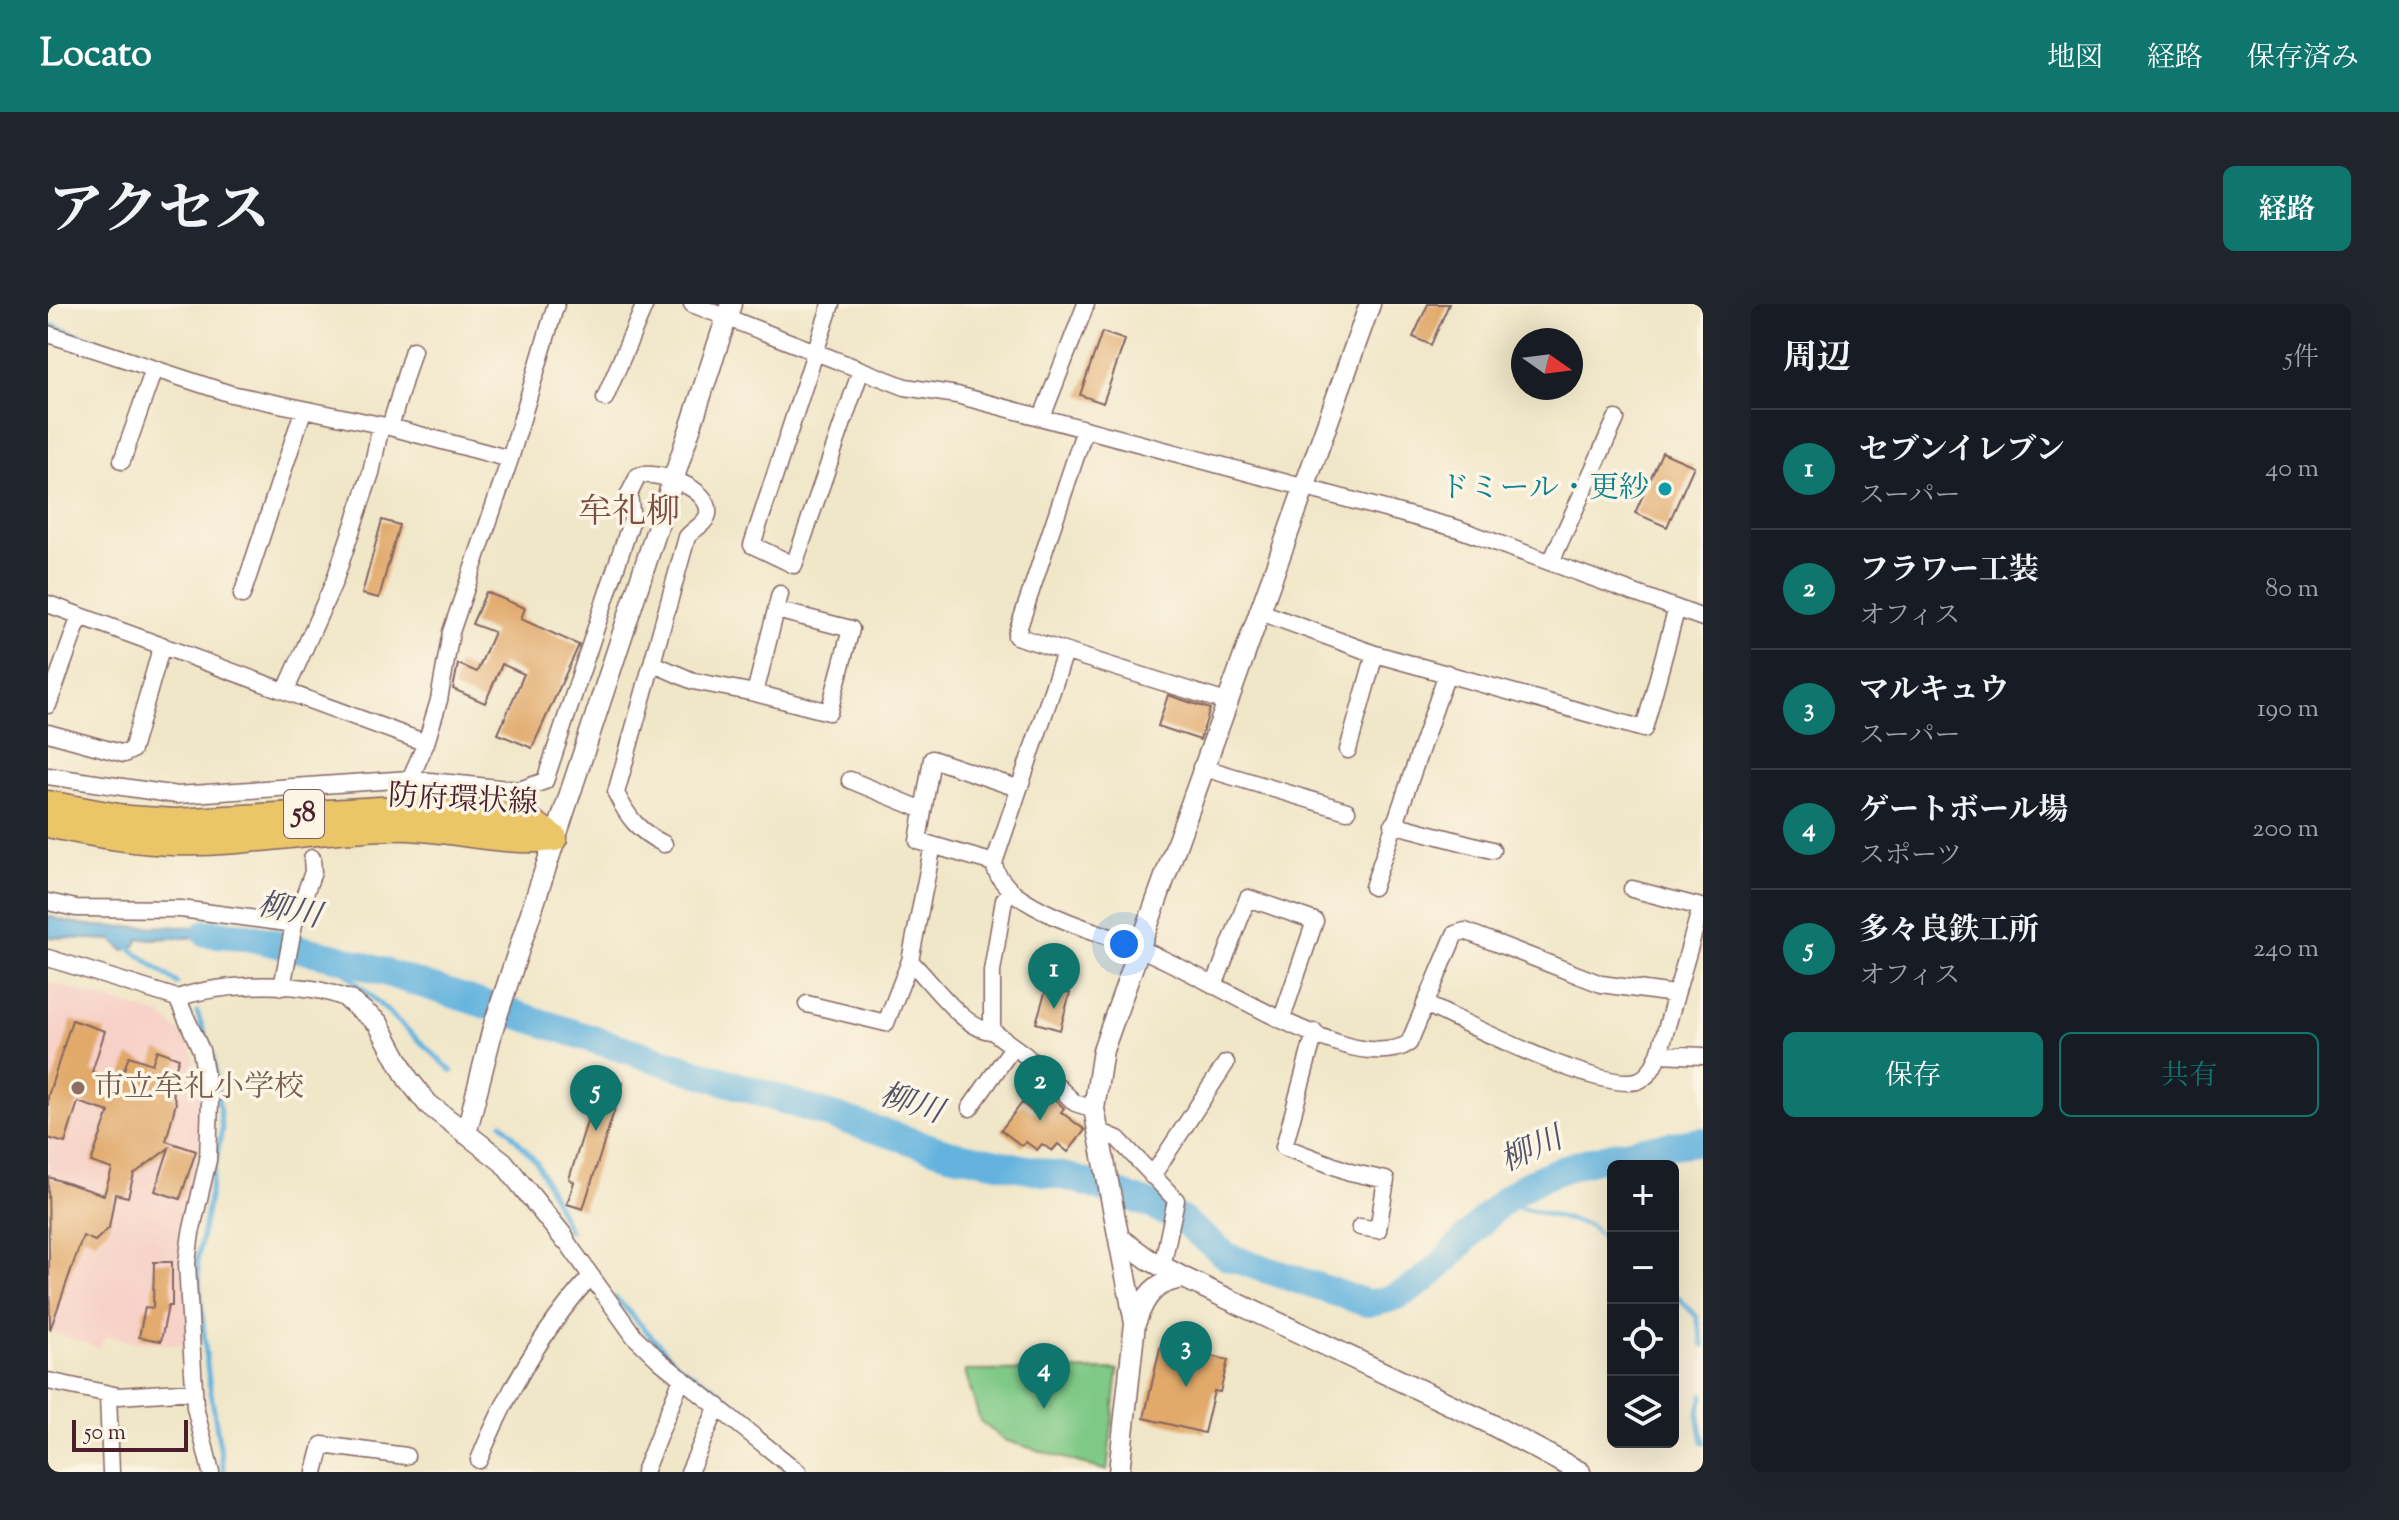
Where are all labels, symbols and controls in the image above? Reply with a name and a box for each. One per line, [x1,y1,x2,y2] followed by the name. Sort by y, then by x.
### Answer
[40,29,152,83] text: Locato
[2047,39,2103,79] text: 地図
[2147,39,2203,79] text: 経路
[2247,39,2359,79] text: 保存済み
[2223,166,2351,251] button: 経路
[48,173,270,254] text: アクセス
[1511,328,1583,400] north arrow
[1783,335,1851,384] text: 周辺
[2284,340,2319,377] text: 5件
[1859,430,2065,473] text: セブンイレブン
[1805,451,1813,488] text: 1
[2265,451,2319,488] text: 40 m
[1440,468,1649,511] place label: ドミール・更紗
[1859,478,1960,515] text: スーパー
[1656,480,1674,498] marker: ドミール・更紗
[578,489,680,538] district label: 牟礼柳
[1859,550,2039,593] text: フラワー工装
[1803,571,1815,608] text: 2
[2265,571,2319,608] text: 80 m
[1859,598,1960,635] text: オフィス
[1859,670,2009,713] text: マルキュウ
[1804,691,1814,728] text: 3
[2257,691,2319,728] text: 190 m
[1859,718,1960,755] text: スーパー
[387,776,539,826] street label: 防府環状線
[284,790,324,838] road number: 58
[1859,790,2068,833] text: ゲートボール場
[1802,811,1816,848] text: 4
[2252,811,2319,848] text: 200 m
[1859,838,1962,875] text: スポーツ
[253,883,328,942] water label: 柳川
[1859,910,2039,953] text: 多々良鉄工所
[1104,924,1144,964] your location
[1805,931,1813,968] text: 5
[2253,931,2319,968] text: 240 m
[1028,943,1080,1009] pin: 1
[1859,958,1960,995] text: オフィス
[1783,1032,2043,1117] button: 保存
[2059,1032,2319,1117] button: 共有
[1014,1055,1066,1121] pin: 2
[570,1065,622,1131] pin: 5
[94,1067,304,1110] place label: 市立牟礼小学校
[873,1073,951,1138] water label: 柳川
[69,1079,87,1097] marker: 市立牟礼小学校
[1493,1116,1573,1185] water label: 柳川
[1607,1160,1679,1448] map controls
[1607,1160,1679,1232] button: +
[1607,1232,1679,1304] button: −
[1607,1304,1679,1376] button: locate
[1160,1321,1212,1387] pin: 3
[1018,1343,1070,1409] pin: 4
[1607,1376,1679,1448] button: layers
[72,1416,188,1452] scale bar
[84,1418,126,1450] text: 50 m

